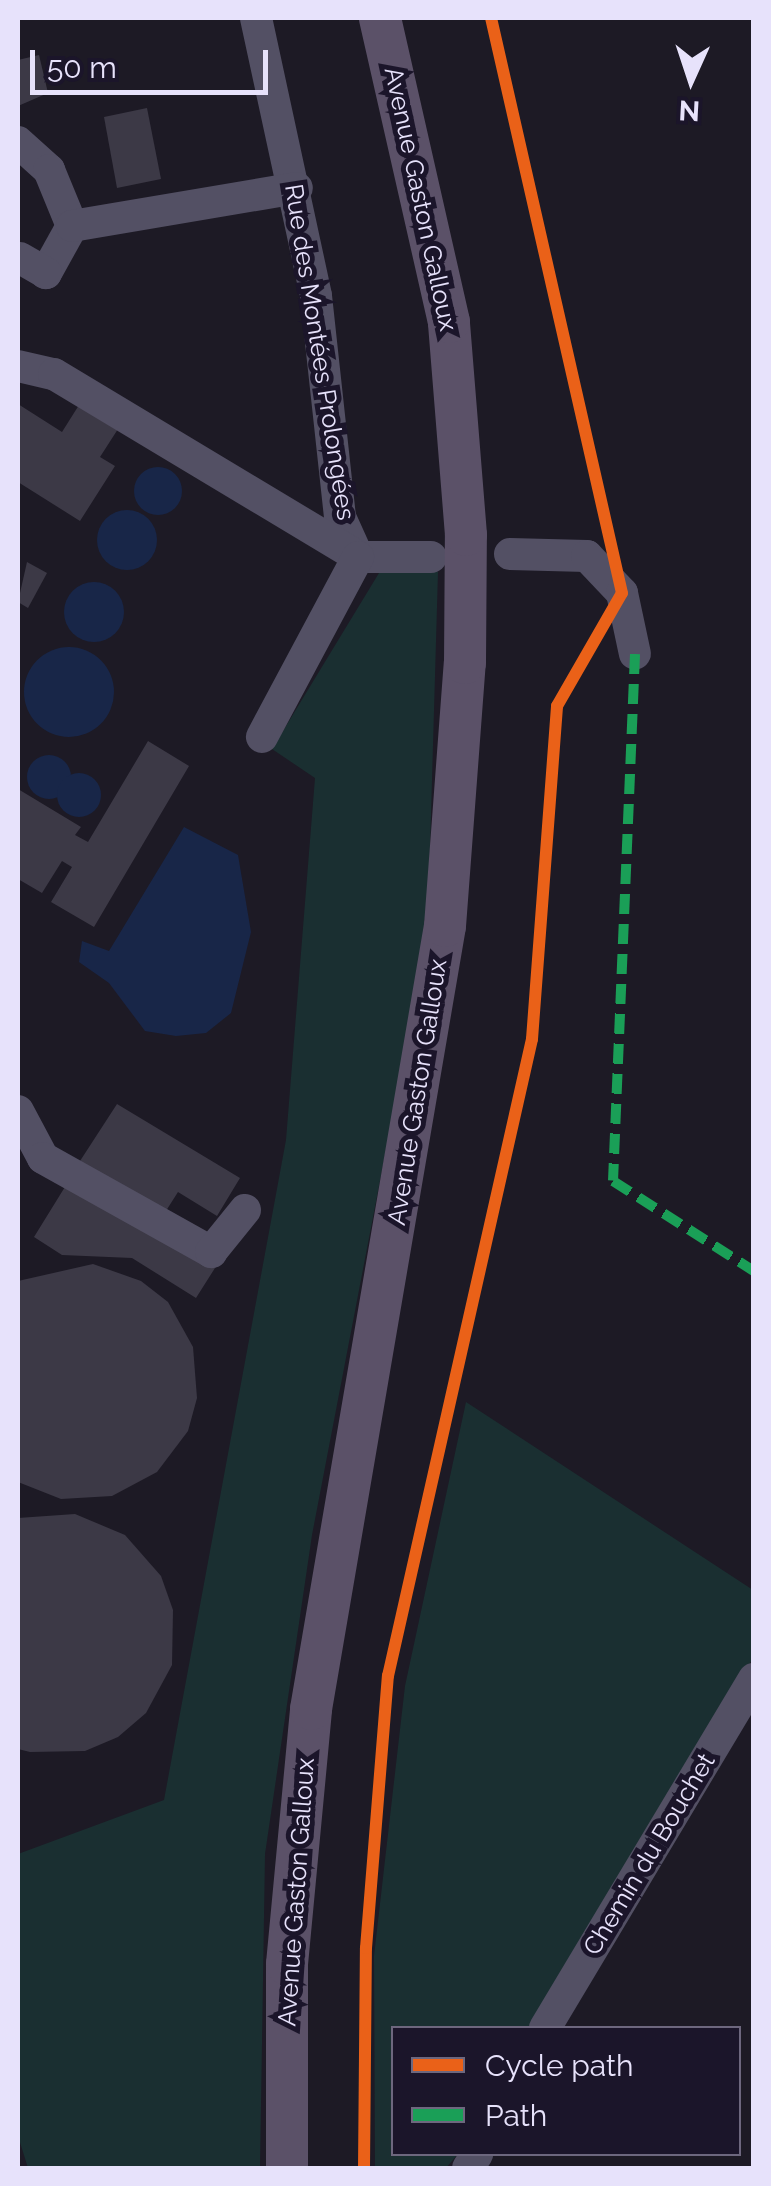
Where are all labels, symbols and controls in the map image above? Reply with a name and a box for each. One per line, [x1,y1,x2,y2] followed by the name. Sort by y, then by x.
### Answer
[35,30,272,92] scale bar
[641,30,741,130] north arrow
[47,50,117,85] text: 50 m
[378,64,464,334] street label: Avenue Gaston Galloux
[678,93,701,127] text: N
[279,182,361,522] street label: Rue des Montées Prolongées
[381,957,453,1227] street label: Avenue Gaston Galloux
[577,1748,721,1960] street label: Chemin du Bouchet
[272,1757,320,2027] street label: Avenue Gaston Galloux
[391,2026,741,2156] legend
[485,2048,633,2083] text: Cycle path
[485,2098,547,2133] text: Path

